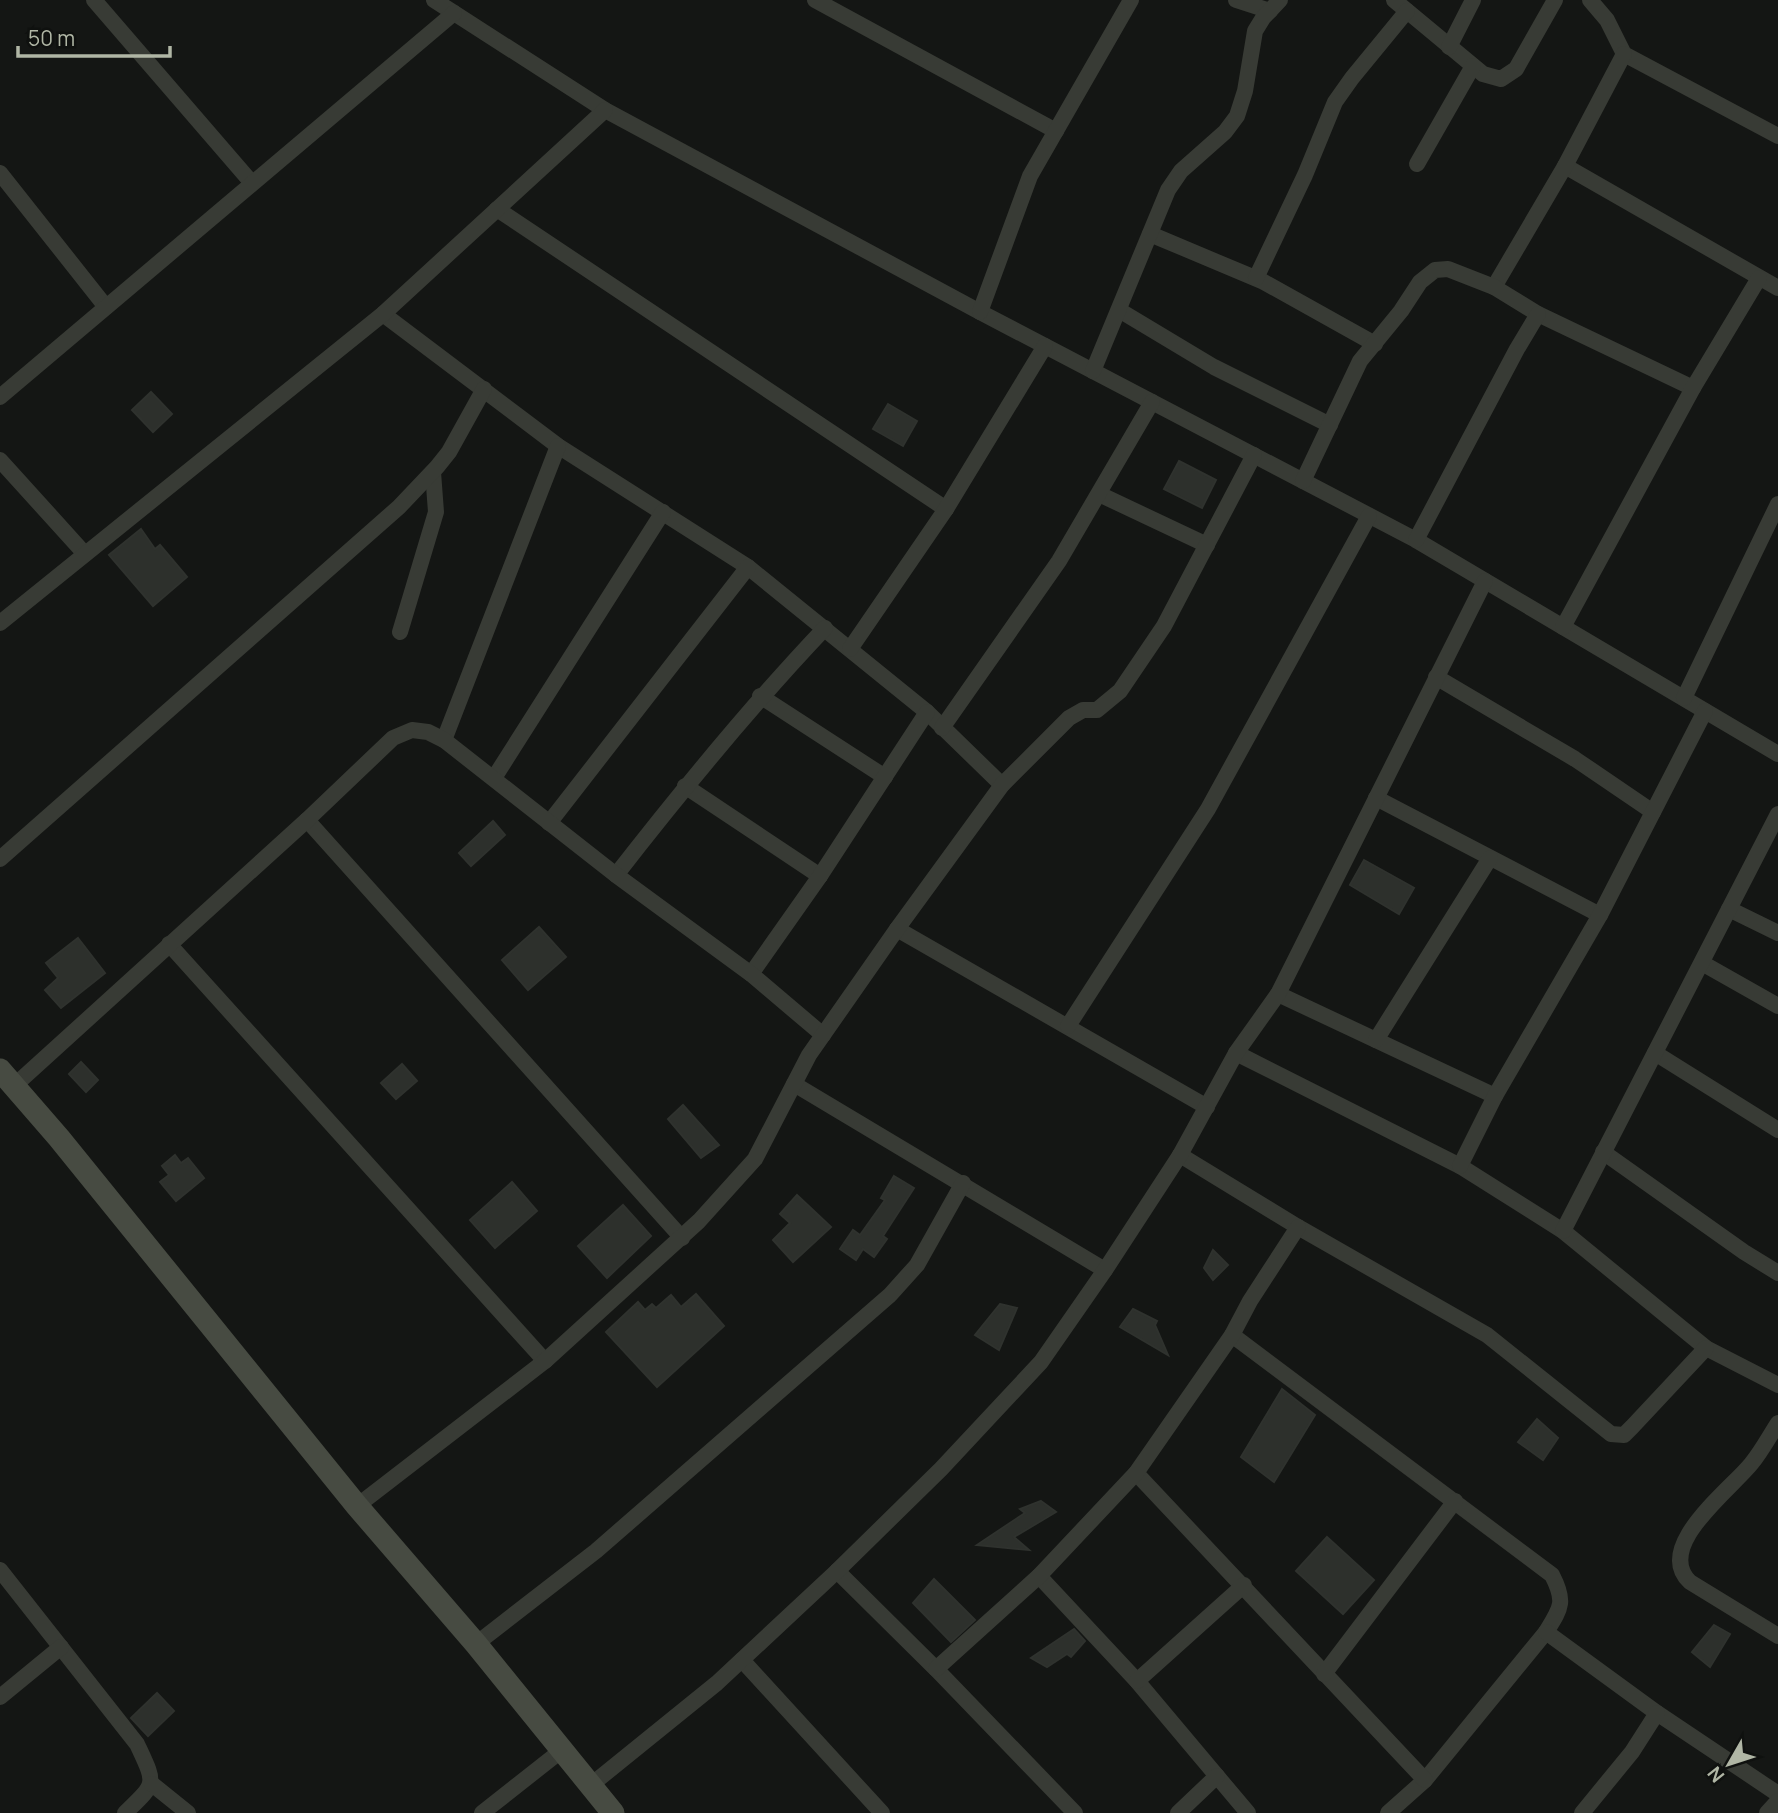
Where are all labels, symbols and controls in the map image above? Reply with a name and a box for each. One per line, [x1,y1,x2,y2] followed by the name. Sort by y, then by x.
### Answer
[18,14,170,58] scale bar
[28,24,75,52] text: 50 m
[1694,1729,1764,1799] north arrow
[1701,1761,1730,1788] text: N

